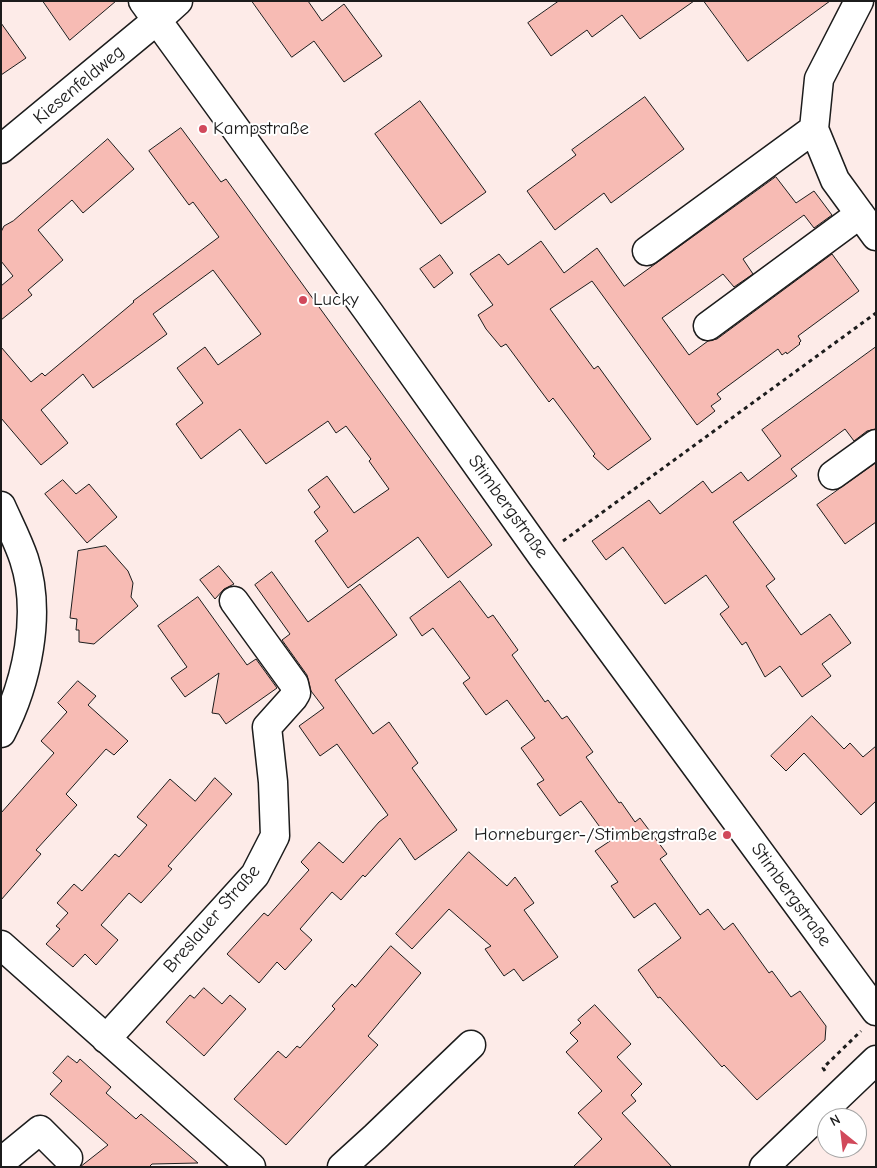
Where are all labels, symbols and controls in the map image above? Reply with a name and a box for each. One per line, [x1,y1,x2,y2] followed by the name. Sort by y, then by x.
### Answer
[29,40,129,130] street label: Kiesenfeldweg
[213,118,309,140] place label: Kampstraße
[197,123,209,135] marker: Kampstraße
[313,289,359,311] place label: Lucky
[297,294,309,306] marker: Lucky
[463,451,553,563] street label: Stimbergstraße
[474,824,717,846] place label: Horneburger-/Stimbergstraße
[721,829,733,841] marker: Horneburger-/Stimbergstraße
[746,839,836,951] street label: Stimbergstraße
[159,860,265,978] street label: Breslauer Straße
[817,1108,867,1158] north arrow
[827,1111,843,1130] text: N

